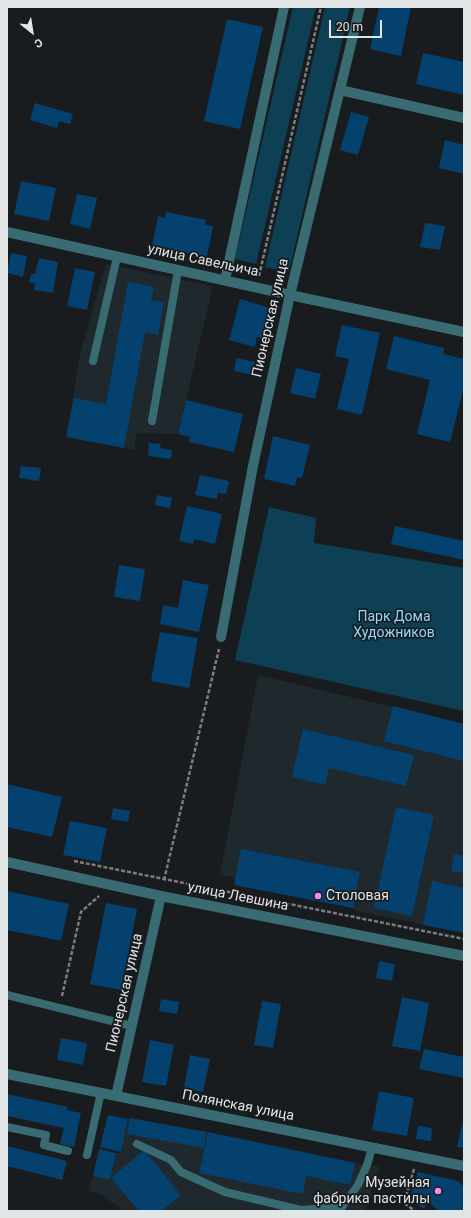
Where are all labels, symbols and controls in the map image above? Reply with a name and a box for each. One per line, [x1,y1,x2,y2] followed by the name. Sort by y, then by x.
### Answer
[12,12,52,52] north arrow
[331,12,384,38] scale bar
[336,20,363,34] text: 20 m
[32,35,45,50] text: С
[146,241,260,281] street label: улица Савельича
[249,257,293,379] street label: Пионерская улица
[353,609,435,642] park label: Парк Дома Художников
[186,879,290,915] street label: улица Левшина
[326,888,389,904] place label: Столовая
[313,891,323,901] marker: Столовая
[103,932,147,1054] street label: Пионерская улица
[181,1087,295,1125] street label: Полянская улица
[313,1175,430,1208] place label: Музейная фабрика пастилы
[433,1186,443,1196] marker: Музейная фабрика пастилы

